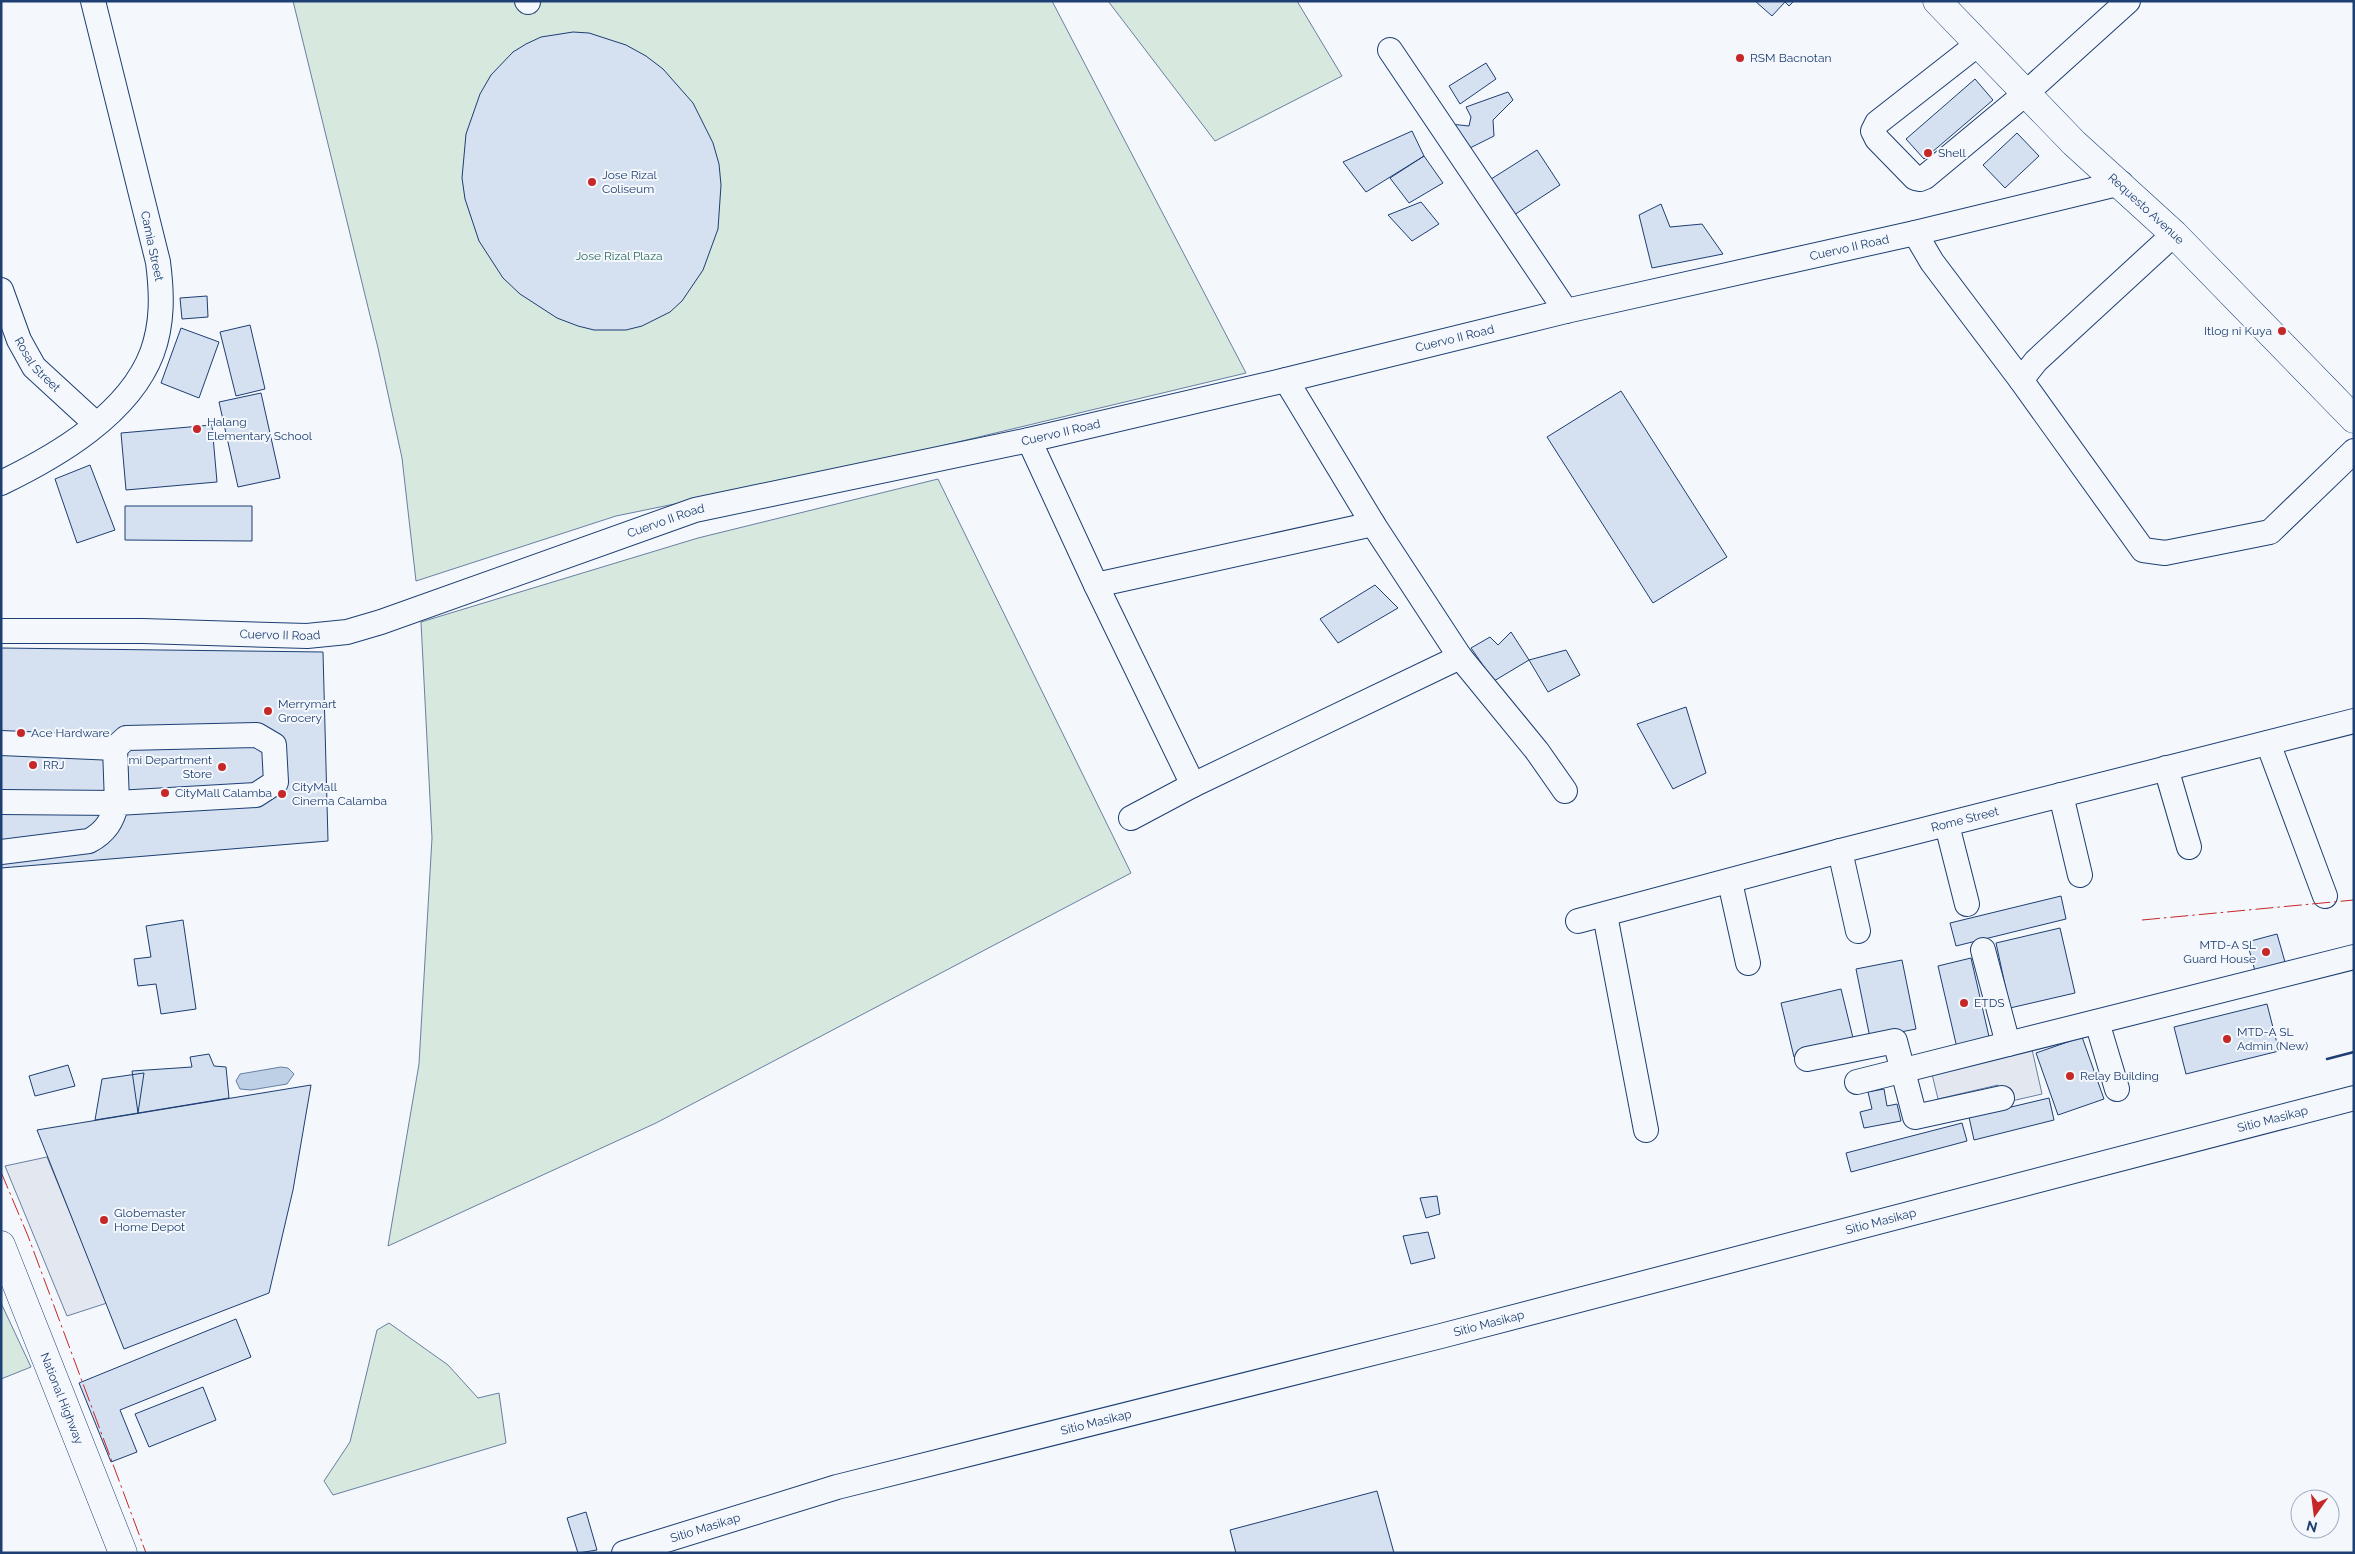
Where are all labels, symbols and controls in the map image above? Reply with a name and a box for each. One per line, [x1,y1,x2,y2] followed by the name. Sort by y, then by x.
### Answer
[1750,51,1831,65] place label: RSM Bacnotan
[1734,52,1746,64] marker: RSM Bacnotan
[1938,146,1967,160] place label: Shell
[1922,147,1934,159] marker: Shell
[602,168,658,196] place label: Jose Rizal Coliseum
[2105,171,2187,247] street label: Requesto Avenue
[586,176,598,188] marker: Jose Rizal Coliseum
[138,210,166,282] street label: Camia Street
[1808,232,1890,263] street label: Cuervo II Road
[575,249,663,263] park label: Jose Rizal Plaza
[1414,322,1496,355] street label: Cuervo II Road
[2204,324,2272,338] place label: Itlog ni Kuya
[2276,325,2288,337] marker: Itlog ni Kuya
[12,335,63,395] street label: Rosal Street
[207,415,313,443] place label: Halang Elementary School
[1020,417,1102,448] street label: Cuervo II Road
[191,423,203,435] marker: Halang Elementary School
[625,501,706,541] street label: Cuervo II Road
[239,627,321,643] street label: Cuervo II Road
[278,697,336,725] place label: Merrymart Grocery
[262,705,274,717] marker: Merrymart Grocery
[31,726,110,740] place label: Ace Hardware
[15,727,27,739] marker: Ace Hardware
[128,753,212,781] place label: mi Department Store
[43,758,64,772] place label: RRJ
[27,759,39,771] marker: RRJ
[216,761,228,773] marker: mi Department Store
[292,780,387,808] place label: CityMall Cinema Calamba
[175,786,272,800] place label: CityMall Calamba
[159,787,171,799] marker: CityMall Calamba
[276,788,288,800] marker: CityMall Cinema Calamba
[1930,804,2000,835] street label: Rome Street
[2183,938,2256,966] place label: MTD-A SL Guard House
[2260,946,2272,958] marker: MTD-A SL Guard House
[1974,996,2005,1010] place label: ETDS
[1958,997,1970,1009] marker: ETDS
[2237,1025,2308,1053] place label: MTD-A SL Admin (New)
[2221,1033,2233,1045] marker: MTD-A SL Admin (New)
[2080,1069,2159,1083] place label: Relay Building
[2064,1070,2076,1082] marker: Relay Building
[2236,1103,2309,1135] street label: Sitio Masikap
[1844,1205,1918,1237] street label: Sitio Masikap
[114,1206,187,1234] place label: Globemaster Home Depot
[98,1214,110,1226] marker: Globemaster Home Depot
[1452,1308,1526,1339] street label: Sitio Masikap
[37,1351,86,1447] street label: National Highway
[1059,1407,1133,1438] street label: Sitio Masikap
[2290,1489,2340,1539] north arrow
[668,1510,742,1545] street label: Sitio Masikap
[2305,1518,2319,1536] text: N

